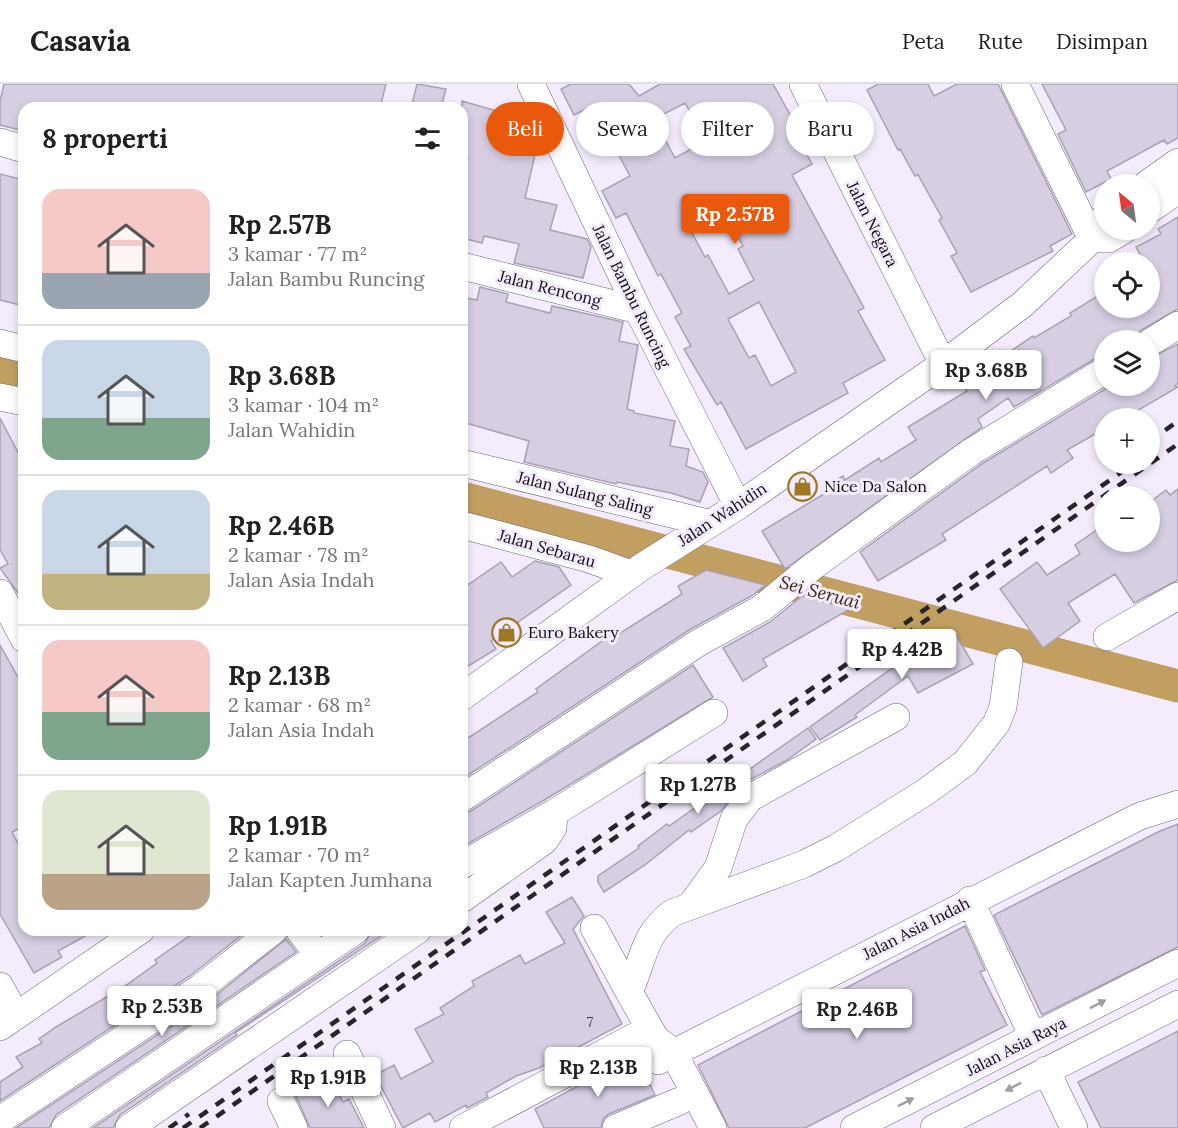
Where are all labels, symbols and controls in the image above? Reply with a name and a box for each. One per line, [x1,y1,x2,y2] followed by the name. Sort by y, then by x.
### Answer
[30,23,131,59] text: Casavia
[902,28,945,55] text: Peta
[978,28,1023,55] text: Rute
[1056,28,1148,55] text: Disimpan
[486,102,564,156] chip: Beli
[576,102,669,156] chip: Sewa
[681,102,774,156] chip: Filter
[786,102,874,156] chip: Baru
[42,122,168,155] text: 8 properti
[411,122,444,155] icon: filters
[1094,174,1160,240] north arrow
[1094,174,1160,552] map controls
[842,177,903,270] street label: Jalan Negara
[673,194,797,245] pin: Rp 2.57B
[695,201,775,226] text: Rp 2.57B
[228,208,331,241] text: Rp 2.57B
[90,213,162,285] icon: home
[588,220,676,372] street label: Jalan Bambu Runcing
[228,241,367,266] text: 3 kamar · 77 m²
[1094,252,1160,318] button: locate
[496,265,605,311] street label: Jalan Rencong
[228,266,424,291] text: Jalan Bambu Runcing
[1094,330,1160,396] button: layers
[924,350,1048,401] pin: Rp 3.68B
[945,357,1027,382] text: Rp 3.68B
[228,359,336,392] text: Rp 3.68B
[90,364,162,436] icon: home
[228,392,379,417] text: 3 kamar · 104 m²
[1094,408,1160,474] button: +
[228,417,355,442] text: Jalan Wahidin
[514,466,656,520] street label: Jalan Sulang Saling
[787,470,819,502] shop icon: Nice Da Salon
[824,476,927,496] place label: Nice Da Salon
[673,478,770,551] street label: Jalan Wahidin
[1094,486,1160,552] button: −
[228,509,334,542] text: Rp 2.46B
[90,514,162,586] icon: home
[495,524,598,572] street label: Jalan Sebarau
[228,542,369,567] text: 2 kamar · 78 m²
[228,567,375,592] text: Jalan Asia Indah
[777,570,863,614] water label: Sei Seruai
[491,616,523,648] shop icon: Euro Bakery
[528,622,619,642] place label: Euro Bakery
[840,629,964,680] pin: Rp 4.42B
[861,636,943,661] text: Rp 4.42B
[228,659,330,692] text: Rp 2.13B
[90,664,162,736] icon: home
[228,692,371,717] text: 2 kamar · 68 m²
[228,717,375,742] text: Jalan Asia Indah
[636,764,760,815] pin: Rp 1.27B
[660,771,736,796] text: Rp 1.27B
[228,809,327,842] text: Rp 1.91B
[90,814,162,886] icon: home
[228,842,370,867] text: 2 kamar · 70 m²
[228,867,433,892] text: Jalan Kapten Jumhana
[858,892,973,964] street label: Jalan Asia Indah
[100,986,224,1037] pin: Rp 2.53B
[795,989,919,1040] pin: Rp 2.46B
[121,993,203,1018] text: Rp 2.53B
[816,996,898,1021] text: Rp 2.46B
[1090,999,1107,1008] one-way arrow
[962,1012,1069,1080] street label: Jalan Asia Raya
[587,1013,594,1031] house number: 7
[536,1047,660,1098] pin: Rp 2.13B
[559,1054,637,1079] text: Rp 2.13B
[266,1057,390,1108] pin: Rp 1.91B
[290,1064,366,1089] text: Rp 1.91B
[1005,1082,1022,1092] one-way arrow
[897,1097,914,1106] one-way arrow

